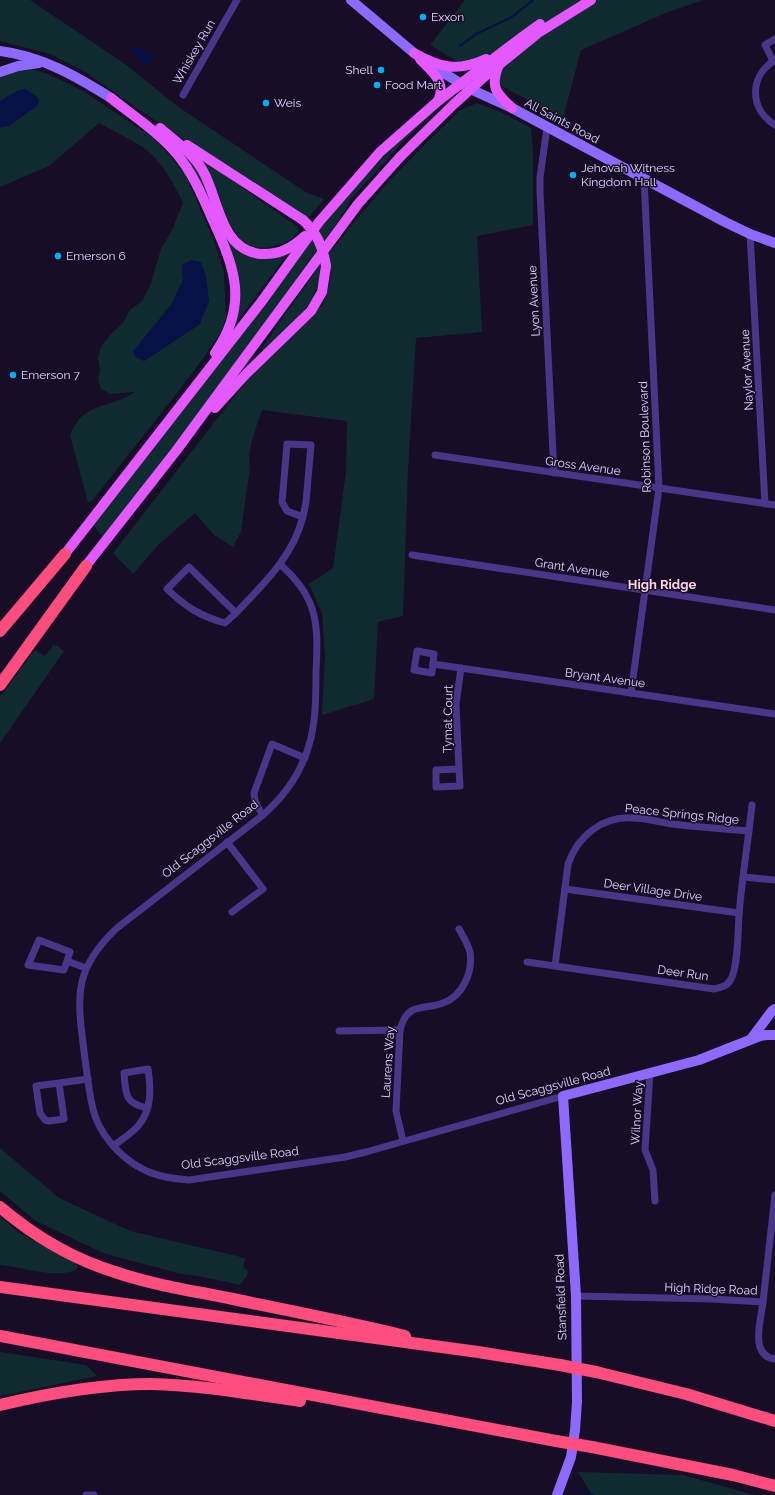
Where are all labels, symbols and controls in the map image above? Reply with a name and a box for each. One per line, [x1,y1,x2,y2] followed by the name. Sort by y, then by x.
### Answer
[431,10,464,24] place label: Exxon
[418,12,428,22] marker: Exxon
[170,17,218,87] street label: Whiskey Run
[345,63,374,77] place label: Shell
[376,65,386,75] marker: Shell
[385,78,442,92] place label: Food Mart
[372,80,382,90] marker: Food Mart
[522,95,602,147] street label: All Saints Road
[274,96,301,110] place label: Weis
[261,98,271,108] marker: Weis
[581,161,675,189] place label: Jehovah Witness Kingdom Hall
[568,170,578,180] marker: Jehovah Witness Kingdom Hall
[66,249,126,263] place label: Emerson 6
[53,251,63,261] marker: Emerson 6
[525,265,543,337] street label: Lyon Avenue
[738,329,756,411] street label: Naylor Avenue
[21,368,81,382] place label: Emerson 7
[8,370,18,380] marker: Emerson 7
[636,381,654,493] street label: Robinson Boulevard
[544,454,622,478] street label: Gross Avenue
[534,555,610,581] street label: Grant Avenue
[628,577,696,592] district label: High Ridge
[564,665,646,691] street label: Bryant Avenue
[440,685,456,753] street label: Tymat Court
[159,797,261,881] street label: Old Scaggsville Road
[624,801,740,827] street label: Peace Springs Ridge
[603,876,703,904] street label: Deer Village Drive
[657,962,709,984] street label: Deer Run
[379,1025,398,1098] street label: Laurens Way
[494,1064,612,1108] street label: Old Scaggsville Road
[628,1080,646,1145] street label: Wilnor Way
[181,1144,299,1172] street label: Old Scaggsville Road
[553,1254,569,1340] street label: Stansfield Road
[664,1280,758,1298] street label: High Ridge Road

